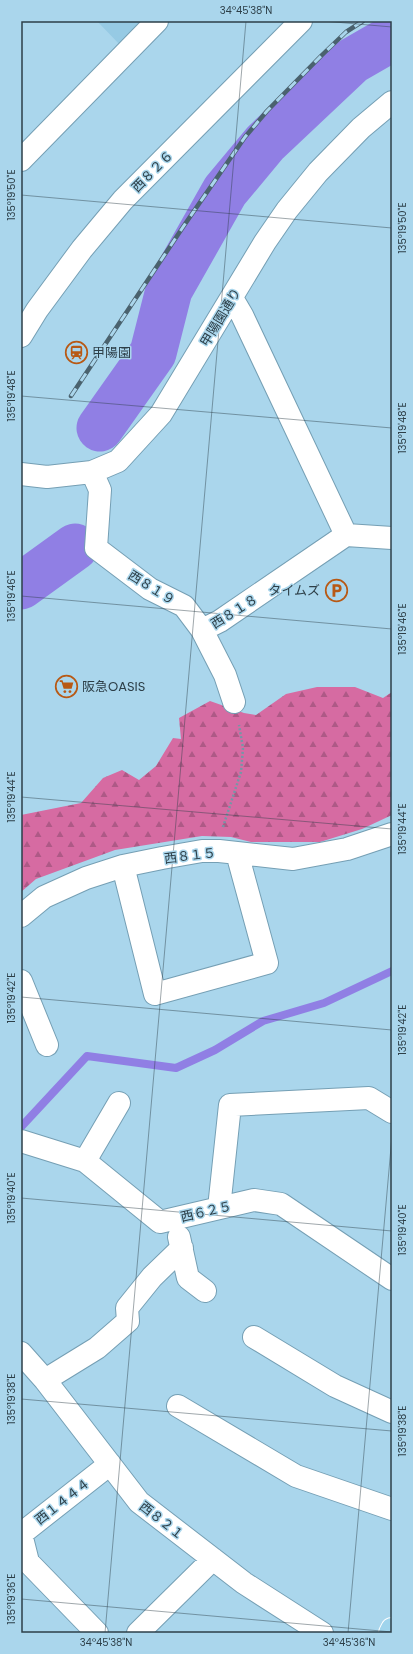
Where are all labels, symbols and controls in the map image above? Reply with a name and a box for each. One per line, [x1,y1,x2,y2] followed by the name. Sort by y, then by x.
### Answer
[220,3,272,18] text: 34°45'38"N
[127,146,177,196] street label: 西８２６
[4,169,19,221] text: 135°19'50"E
[395,202,410,254] text: 135°19'50"E
[196,285,245,350] street label: 甲陽園通り
[63,339,89,365] station icon: 甲陽園
[92,343,131,362] place label: 甲陽園
[4,370,19,422] text: 135°19'48"E
[395,402,410,454] text: 135°19'48"E
[125,566,179,609] street label: 西８１９
[4,570,19,622] text: 135°19'46"E
[323,577,349,603] parking icon: タイムズ
[268,581,320,600] place label: タイムズ
[207,590,261,633] street label: 西８１８
[395,603,410,655] text: 135°19'46"E
[53,673,79,699] supermarket icon: 阪急OASIS
[82,677,145,696] place label: 阪急OASIS
[4,771,19,823] text: 135°19'44"E
[395,803,410,855] text: 135°19'44"E
[163,843,217,868] street label: 西８１５
[4,973,19,1023] text: 135°19'42"E
[395,1005,410,1055] text: 135°19'42"E
[4,1172,19,1224] text: 135°19'40"E
[179,1196,234,1227] street label: 西６２５
[395,1204,410,1256] text: 135°19'40"E
[4,1374,19,1424] text: 135°19'38"E
[395,1406,410,1456] text: 135°19'38"E
[31,1474,94,1529] street label: 西１４４４
[135,1497,188,1544] street label: 西８２１
[4,1574,19,1624] text: 135°19'36"E
[80,1635,132,1650] text: 34°45'38"N
[323,1635,375,1650] text: 34°45'36"N

